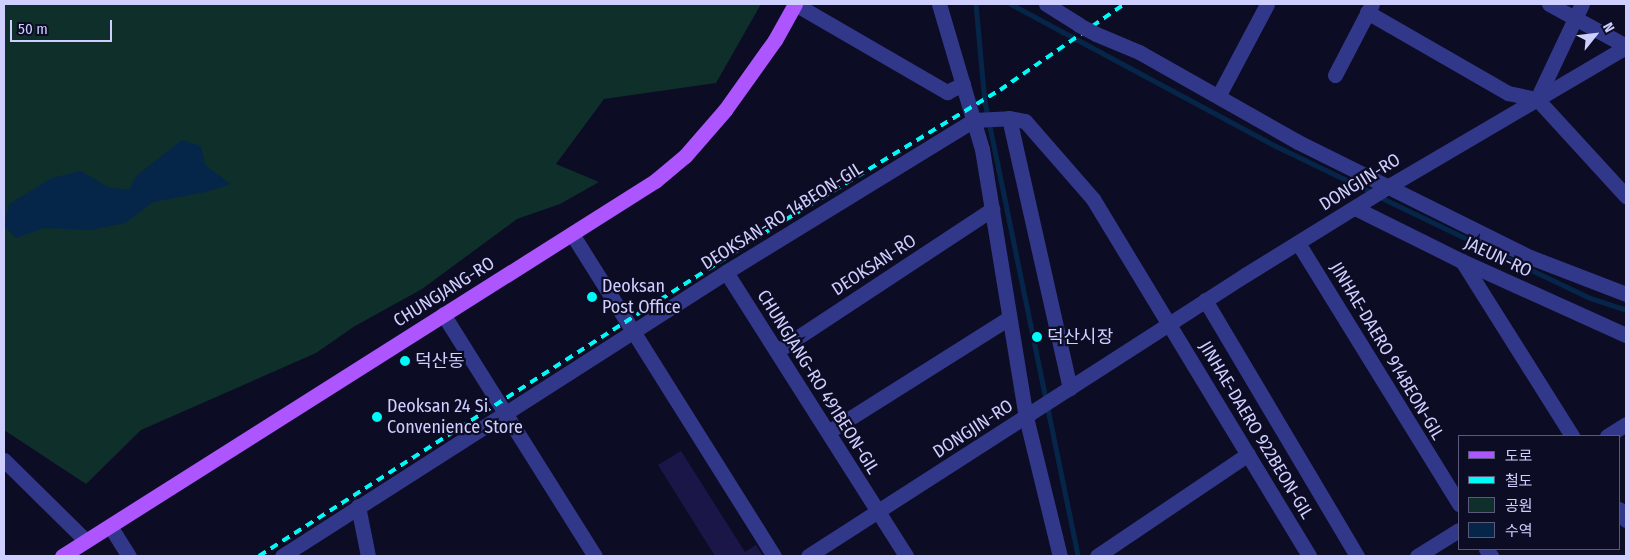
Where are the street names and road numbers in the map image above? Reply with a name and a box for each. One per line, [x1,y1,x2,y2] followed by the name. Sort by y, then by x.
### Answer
[1316,149,1404,215] street label: DONGJIN-RO
[697,158,867,274] street label: DEOKSAN-RO 14BEON-GIL
[828,230,920,300] street label: DEOKSAN-RO
[1461,232,1535,282] street label: JAEUN-RO
[390,252,498,332] street label: CHUNGJANG-RO
[1325,258,1449,444] street label: JINHAE-DAERO 914BEON-GIL
[752,286,884,478] street label: CHUNGJANG-RO 491BEON-GIL
[1194,337,1318,523] street label: JINHAE-DAERO 922BEON-GIL
[929,395,1017,463] street label: DONGJIN-RO

